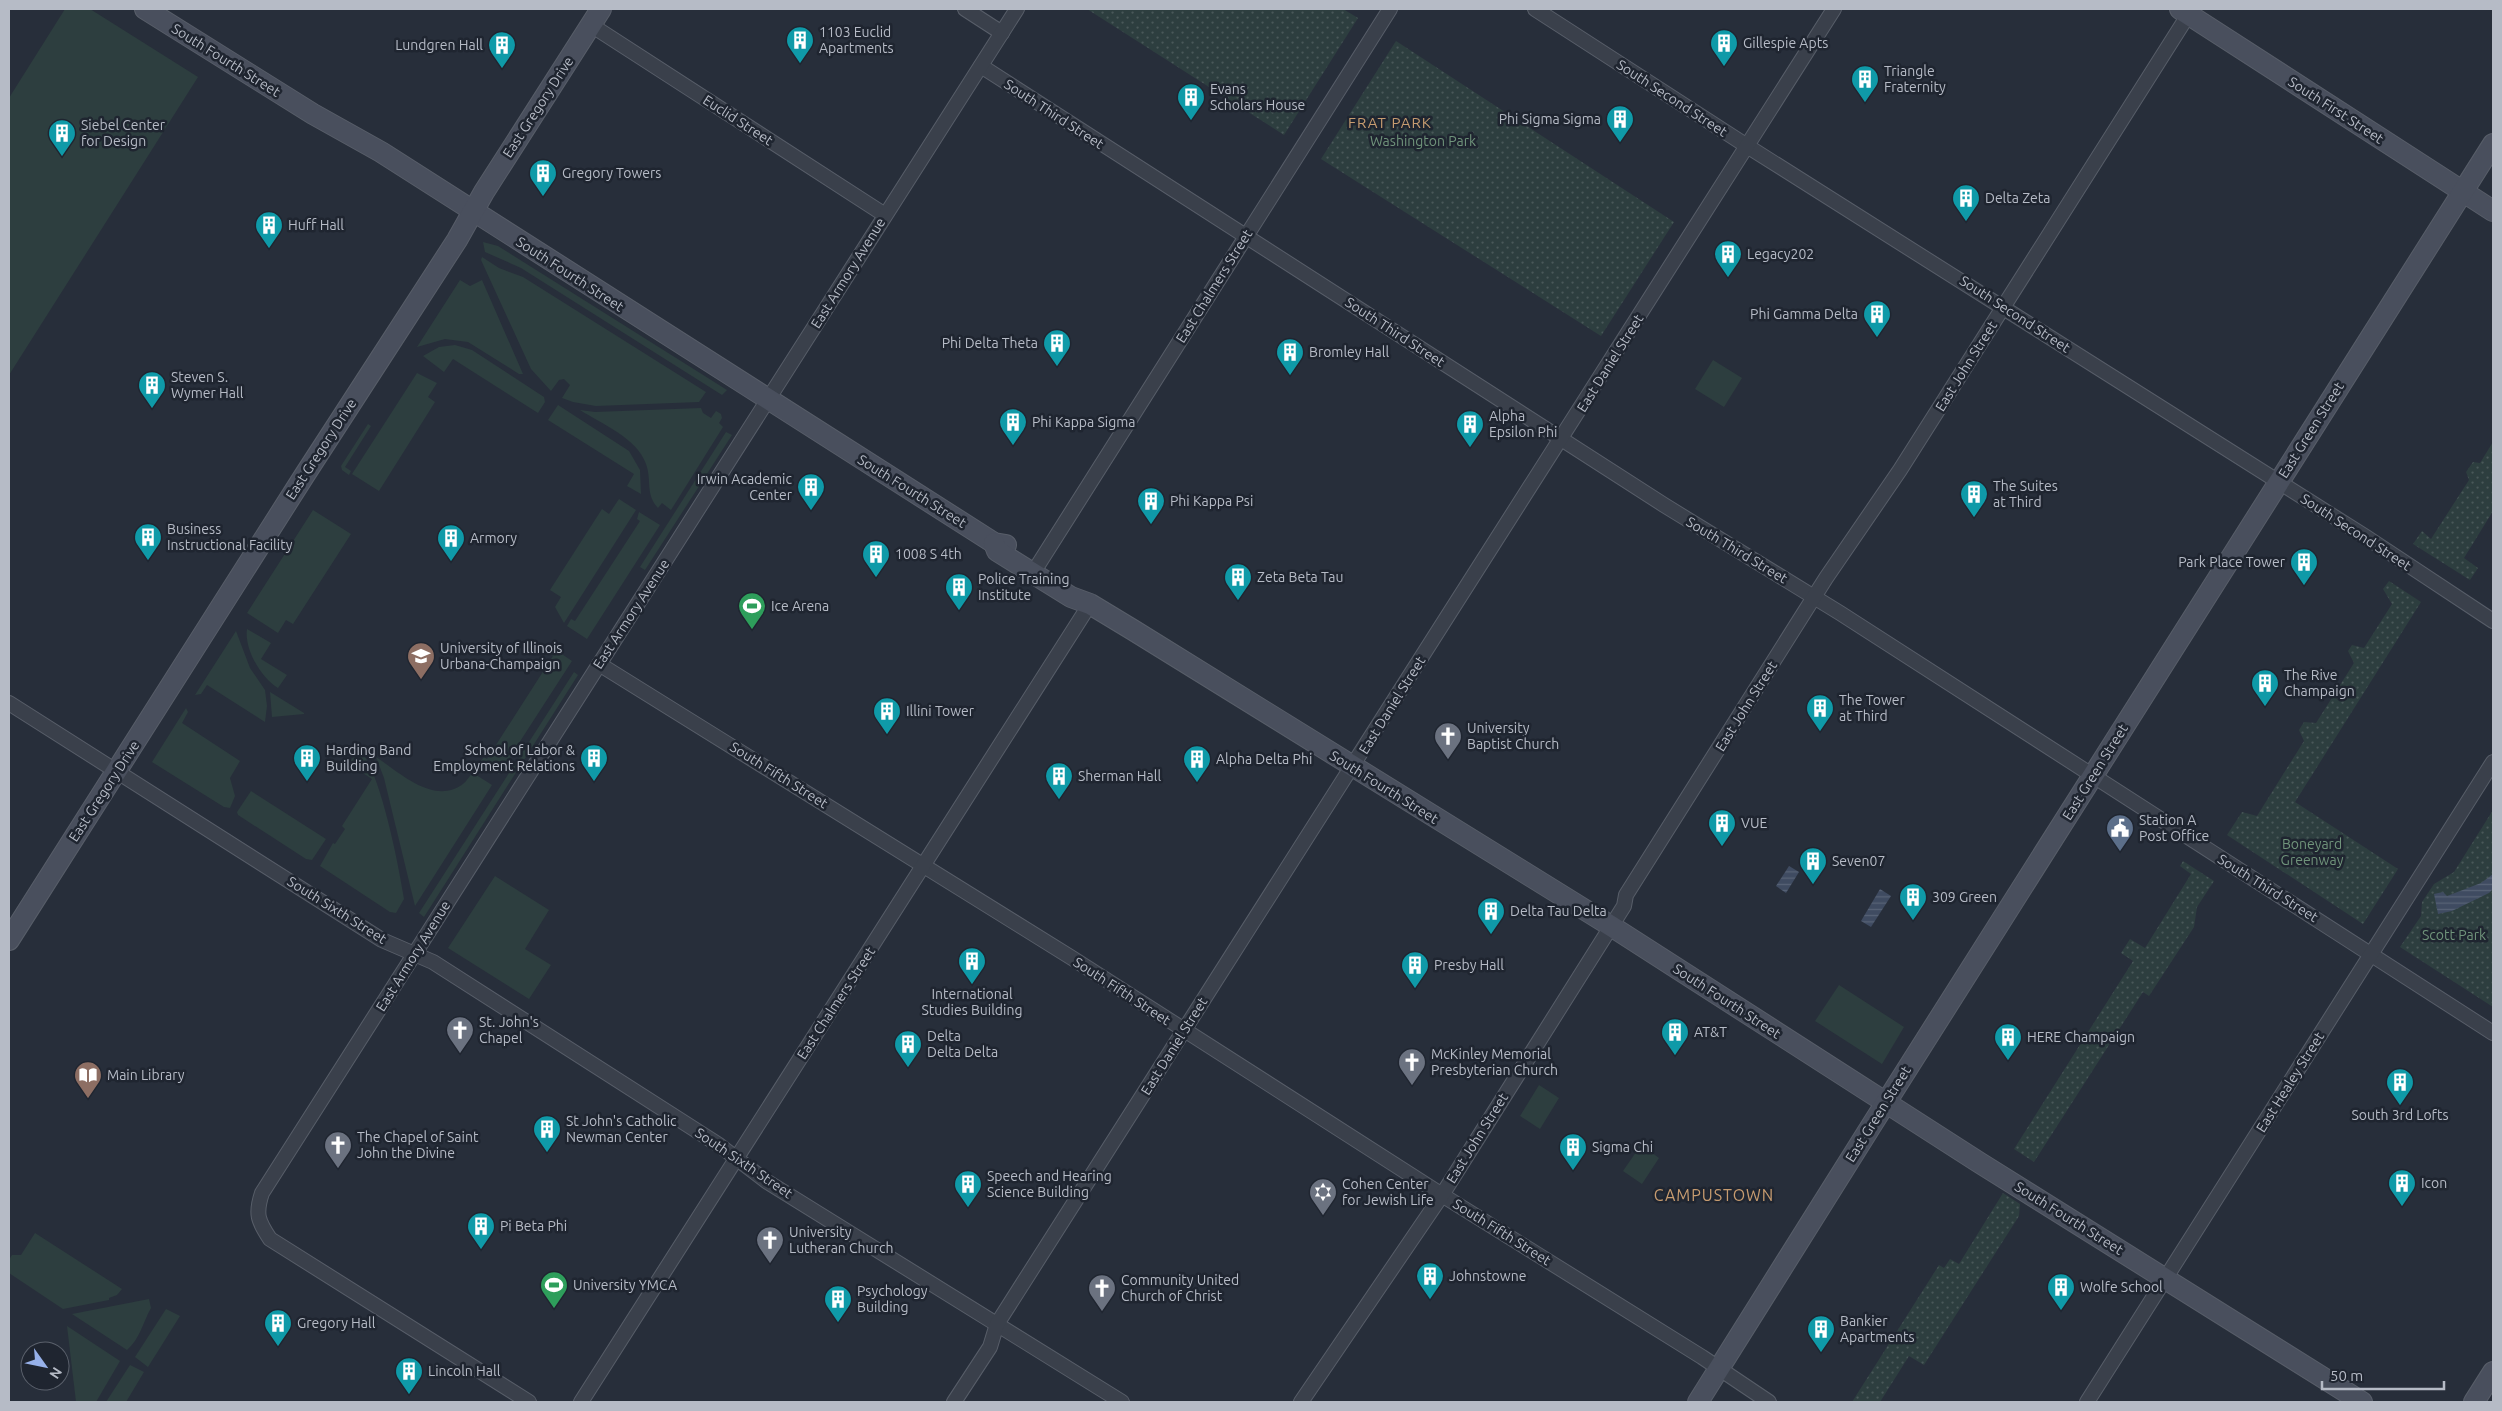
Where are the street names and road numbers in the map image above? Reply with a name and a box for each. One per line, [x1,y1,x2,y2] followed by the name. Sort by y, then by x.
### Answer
[169,20,284,100] street label: South Fourth Street
[499,54,577,160] street label: East Gregory Drive
[1614,56,1731,140] street label: South Second Street
[2285,73,2387,147] street label: South First Street
[1001,76,1107,152] street label: South Third Street
[700,92,776,149] street label: Euclid Street
[808,215,888,331] street label: East Armory Avenue
[1173,226,1256,346] street label: East Chalmers Street
[513,233,627,315] street label: South Fourth Street
[1957,272,2074,356] street label: South Second Street
[1342,294,1448,370] street label: South Third Street
[1574,311,1647,415] street label: East Daniel Street
[1932,318,2000,414] street label: East John Street
[2275,379,2347,481] street label: East Green Street
[282,396,360,502] street label: East Gregory Drive
[855,451,970,531] street label: South Fourth Street
[2298,490,2415,574] street label: South Second Street
[1684,513,1791,587] street label: South Third Street
[590,556,672,672] street label: East Armory Avenue
[1356,653,1429,757] street label: East Daniel Street
[1712,658,1780,754] street label: East John Street
[2059,721,2131,823] street label: East Green Street
[65,738,143,844] street label: East Gregory Drive
[727,739,831,812] street label: South Fifth Street
[1327,747,1442,827] street label: South Fourth Street
[2215,851,2321,926] street label: South Third Street
[284,873,390,947] street label: South Sixth Street
[373,898,453,1014] street label: East Armory Avenue
[794,943,879,1062] street label: East Chalmers Street
[1071,954,1174,1029] street label: South Fifth Street
[1670,960,1784,1042] street label: South Fourth Street
[1138,994,1211,1098] street label: East Daniel Street
[2253,1029,2327,1135] street label: East Healey Street
[1842,1063,1914,1165] street label: East Green Street
[1443,1090,1511,1186] street label: East John Street
[692,1125,796,1202] street label: South Sixth Street
[2012,1178,2127,1258] street label: South Fourth Street
[1450,1196,1554,1269] street label: South Fifth Street

